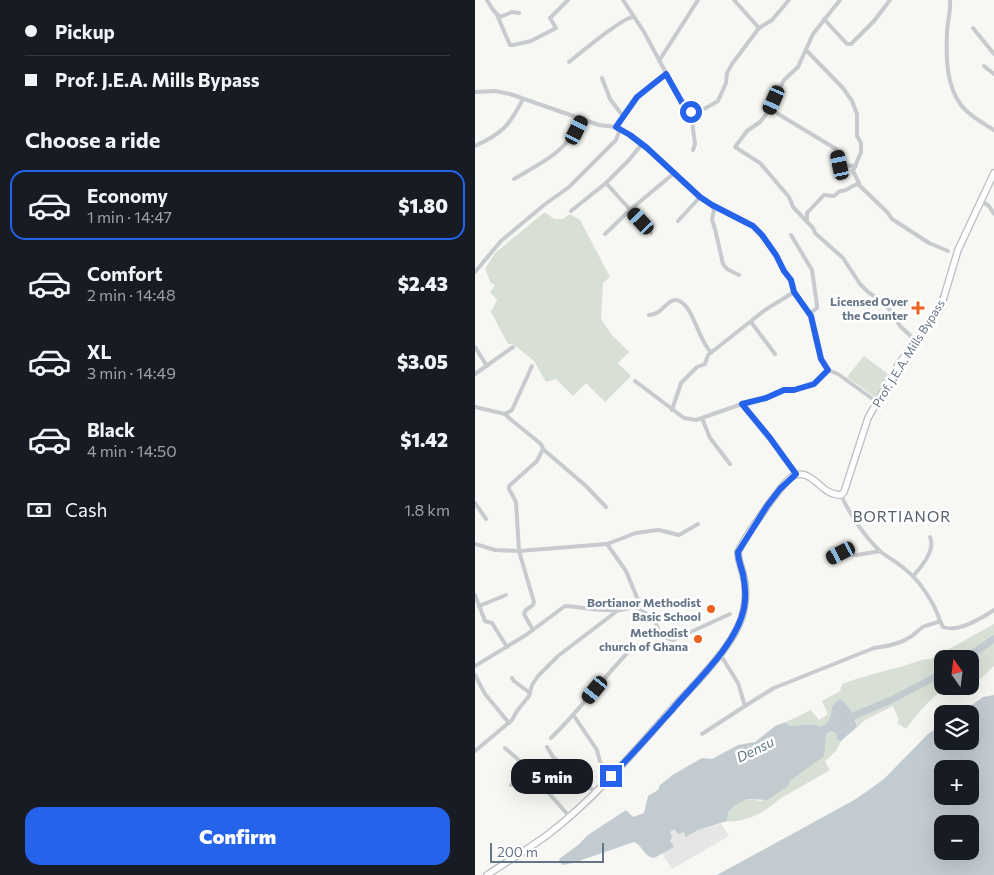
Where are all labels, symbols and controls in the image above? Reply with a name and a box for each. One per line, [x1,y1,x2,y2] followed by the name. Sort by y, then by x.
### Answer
[55,20,115,43] text: Pickup
[55,68,260,91] text: Prof. J.E.A. Mills Bypass
[761,83,786,117] car
[680,101,702,123] route start
[563,113,590,147] car
[25,126,160,153] text: Choose a ride
[829,149,850,181] car
[27,183,72,228] icon: car
[87,184,168,207] text: Economy
[398,194,448,217] text: $1.80
[625,205,656,237] car
[87,207,172,226] text: 1 min · 14:47
[27,261,72,306] icon: car
[87,262,163,285] text: Comfort
[398,272,448,295] text: $2.43
[87,285,176,304] text: 2 min · 14:48
[830,294,908,322] place label: Licensed Over the Counter
[869,296,948,410] street label: Prof. J.E.A. Mills Bypass
[912,302,924,314] marker: Licensed Over the Counter
[27,339,72,384] icon: car
[87,340,112,363] text: XL
[397,350,448,373] text: $3.05
[87,363,176,382] text: 3 min · 14:49
[27,417,72,462] icon: car
[87,418,135,441] text: Black
[400,428,448,451] text: $1.42
[87,441,177,460] text: 4 min · 14:50
[25,496,53,524] icon: cash
[65,498,107,521] text: Cash
[404,500,450,519] text: 1.8 km
[853,507,951,525] district label: BORTIANOR
[824,540,857,566] car
[587,595,701,623] place label: Bortianor Methodist Basic School
[705,603,717,615] marker: Bortianor Methodist Basic School
[599,625,688,653] place label: Methodist church of Ghana
[692,633,704,645] marker: Methodist church of Ghana
[934,650,979,695] north arrow
[934,650,979,860] map controls
[579,674,610,706] car
[934,705,979,750] button: layers
[733,733,777,765] water label: Densu
[511,758,593,794] callout: 5 min
[934,760,979,805] button: +
[600,765,622,787] route end
[532,767,572,786] text: 5 min
[25,807,450,865] button: Confirm
[934,815,979,860] button: −
[490,840,604,863] scale bar
[497,843,538,860] text: 200 m

